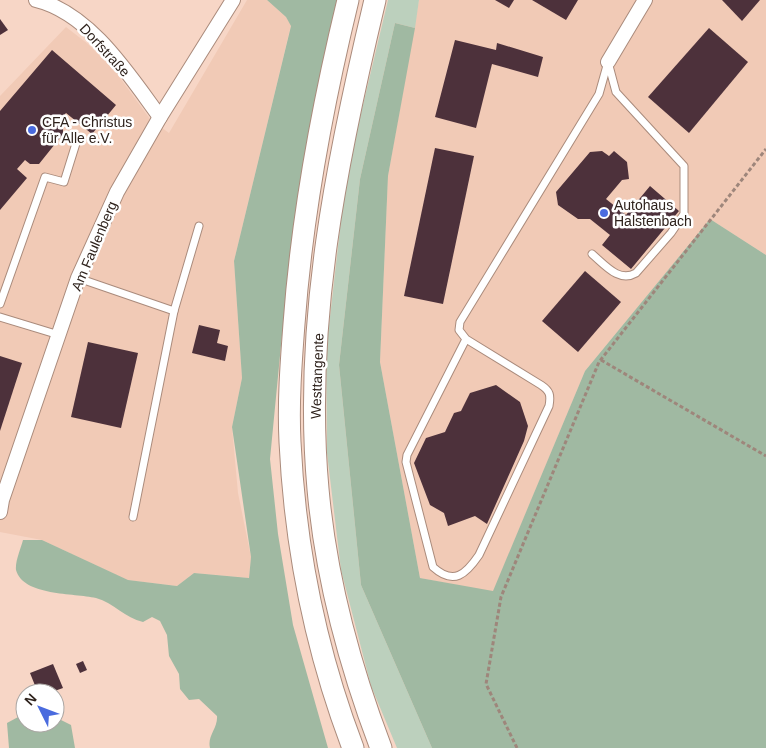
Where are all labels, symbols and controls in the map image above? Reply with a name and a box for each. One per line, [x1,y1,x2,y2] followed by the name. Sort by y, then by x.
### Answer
[77,20,134,80] street label: Dorfstraße
[42,114,132,146] place label: CFA - Christus für Alle e.V.
[26,124,38,136] marker: CFA - Christus für Alle e.V.
[614,197,692,229] place label: Autohaus Halstenbach
[68,199,120,293] street label: Am Faulenberg
[598,207,610,219] marker: Autohaus Halstenbach
[308,332,327,419] street label: Westtangente
[15,683,65,733] north arrow
[21,690,40,708] text: N

